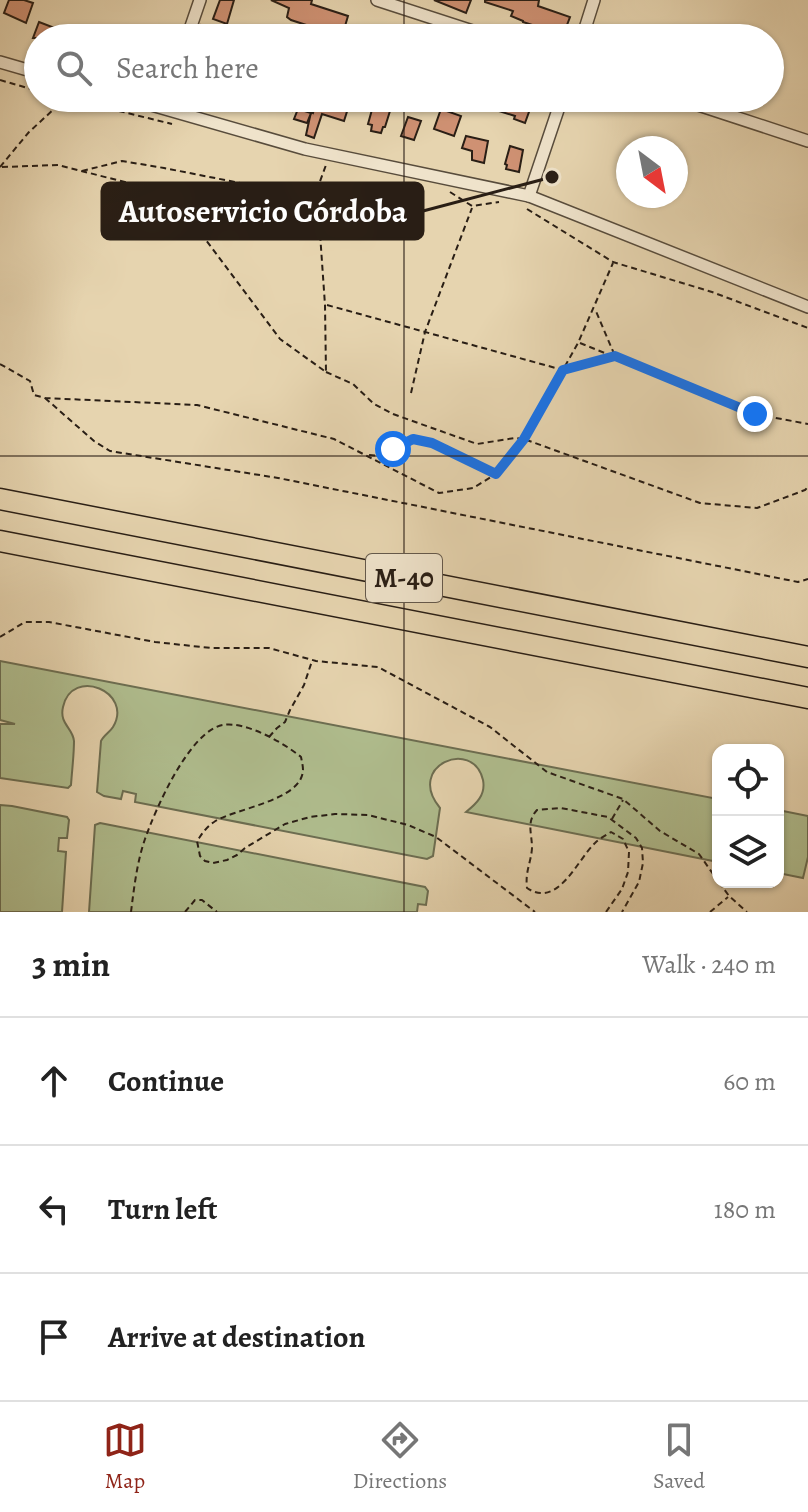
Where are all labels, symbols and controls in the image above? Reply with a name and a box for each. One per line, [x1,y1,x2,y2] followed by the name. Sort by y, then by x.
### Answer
[24,24,784,112] search box
[52,46,96,90] icon: search
[116,48,259,88] text: Search here
[616,136,688,208] north arrow
[102,183,423,239] callout: Autoservicio Córdoba
[118,189,408,233] text: Autoservicio Córdoba
[737,396,773,432] route end
[375,431,411,467] route start
[366,554,442,602] road number: M-40
[712,744,784,888] map controls
[712,744,784,816] button: locate
[712,816,784,888] button: layers
[32,941,110,988] text: 3 min
[642,947,776,982] text: Walk · 240 m
[32,1059,76,1103] icon: ahead
[108,1061,224,1101] text: Continue
[723,1064,776,1099] text: 60 m
[32,1187,76,1231] icon: left
[108,1189,217,1229] text: Turn left
[714,1192,776,1227] text: 180 m
[32,1315,76,1359] icon: arrive
[108,1317,365,1357] text: Arrive at destination
[103,1418,147,1496] tab: Map
[353,1418,447,1496] tab: Directions
[653,1418,705,1496] tab: Saved

